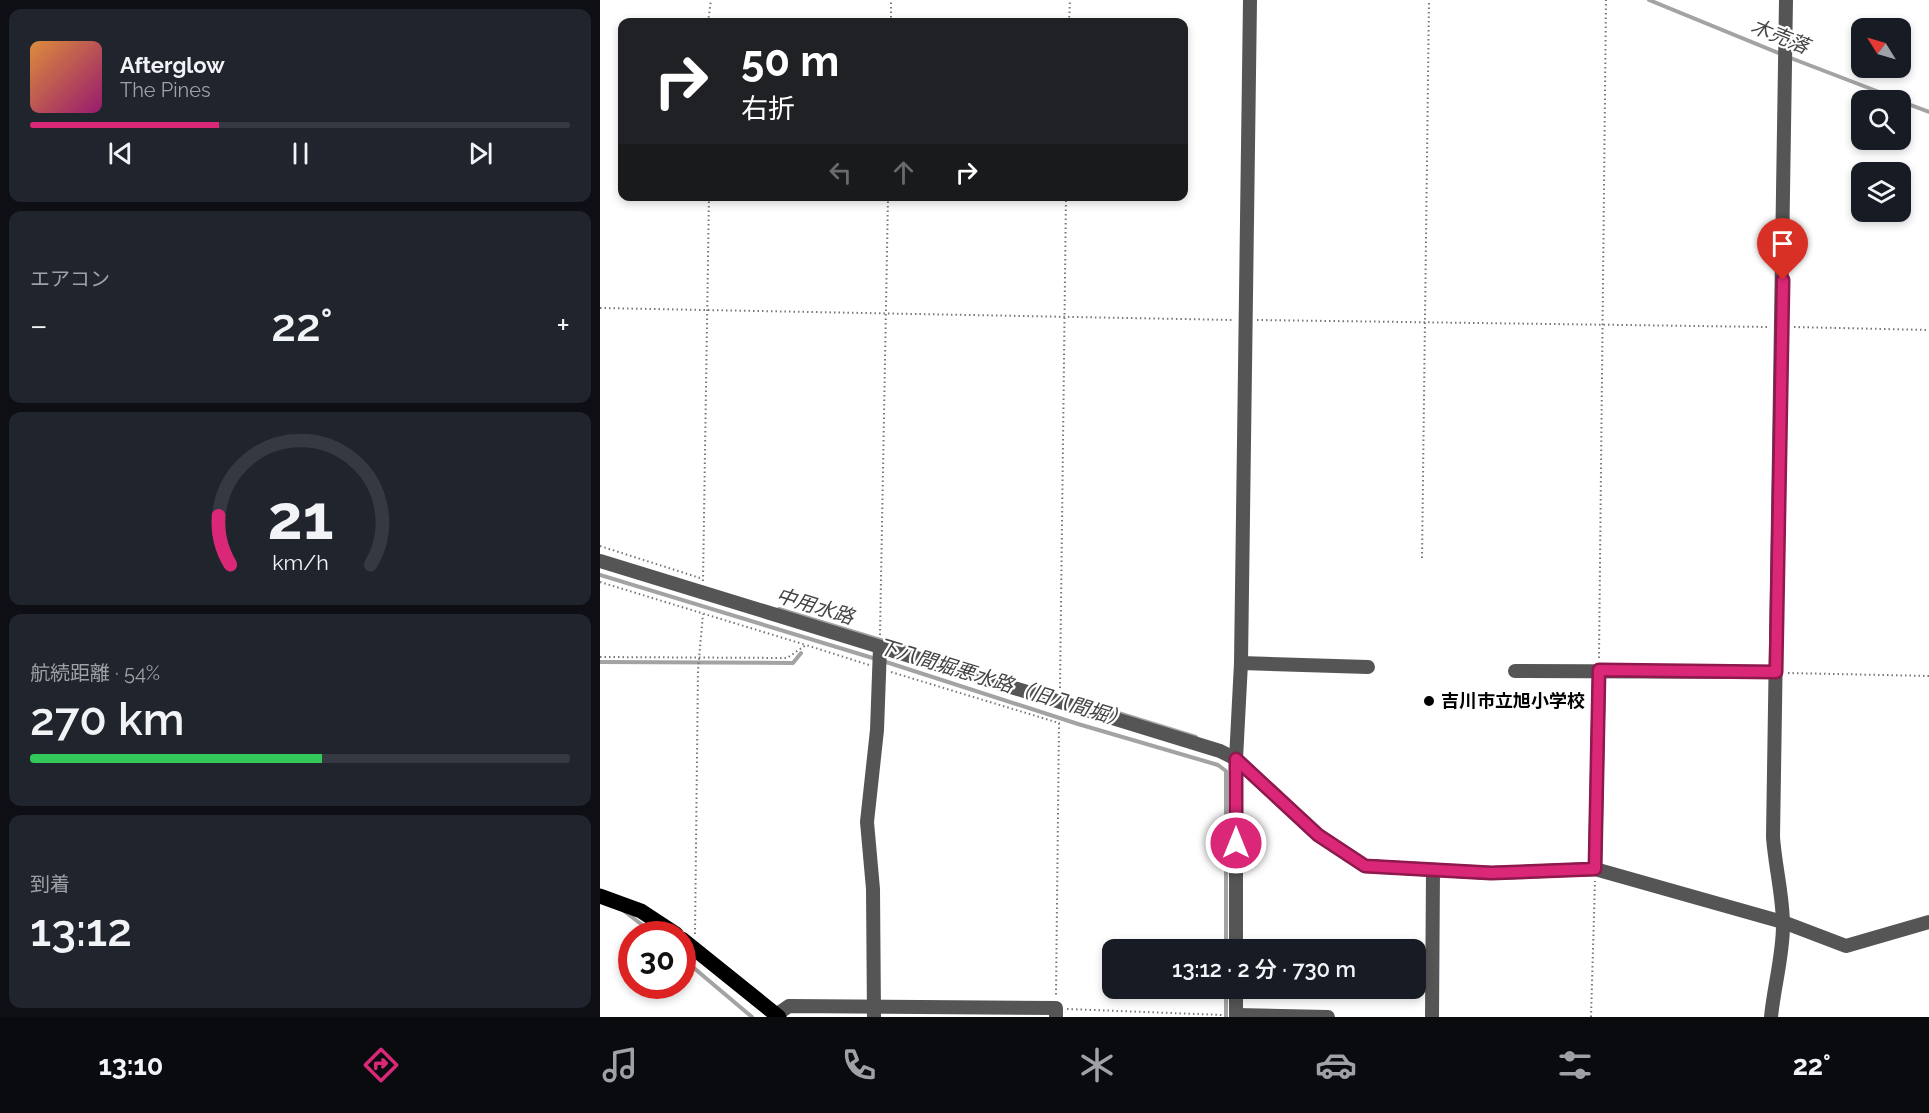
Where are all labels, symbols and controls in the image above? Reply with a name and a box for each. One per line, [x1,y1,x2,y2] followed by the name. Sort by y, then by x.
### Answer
[1748,14,1815,59] water label: 木売落
[1851,18,1911,78] north arrow
[1851,18,1911,222] map controls
[741,37,839,86] text: 50 m
[642,42,720,120] icon: right
[120,52,225,78] text: Afterglow
[120,78,211,102] text: The Pines
[1851,90,1911,150] button: search
[741,93,795,124] text: 右折
[104,137,137,170] icon: previous
[284,137,317,170] icon: pause
[464,137,497,170] icon: next
[824,156,857,189] icon: left
[887,156,920,189] icon: ahead
[950,156,983,189] icon: right
[1851,162,1911,222] button: layers
[1757,218,1808,280] pin
[1766,227,1799,260] icon: arrive
[30,267,110,291] text: エアコン
[271,299,333,352] text: 22°
[30,306,48,345] text: −
[556,306,570,345] text: +
[267,481,333,555] text: 21
[272,551,328,576] text: km/h
[773,583,859,630] water label: 中用水路
[875,634,1131,732] water label: 下八間堀悪水路（旧八間堀）
[30,661,160,685] text: 航続距離 · 54%
[1441,690,1585,711] place label: 吉川市立旭小学校
[30,693,185,746] text: 270 km
[1422,694,1436,708] marker: 吉川市立旭小学校
[1204,811,1268,875] position arrow
[30,872,70,896] text: 到着
[30,904,132,957] text: 13:12
[618,921,696,999] speed limit sign: 30
[1172,956,1356,982] text: 13:12 · 2 分 · 730 m
[360,1044,402,1086] icon: directions
[599,1044,641,1086] icon: music
[838,1044,880,1086] icon: phone
[1076,1044,1118,1086] icon: climate
[1315,1044,1357,1086] icon: car
[1554,1044,1596,1086] icon: filters
[98,1050,163,1081] text: 13:10
[1793,1050,1831,1081] text: 22°

